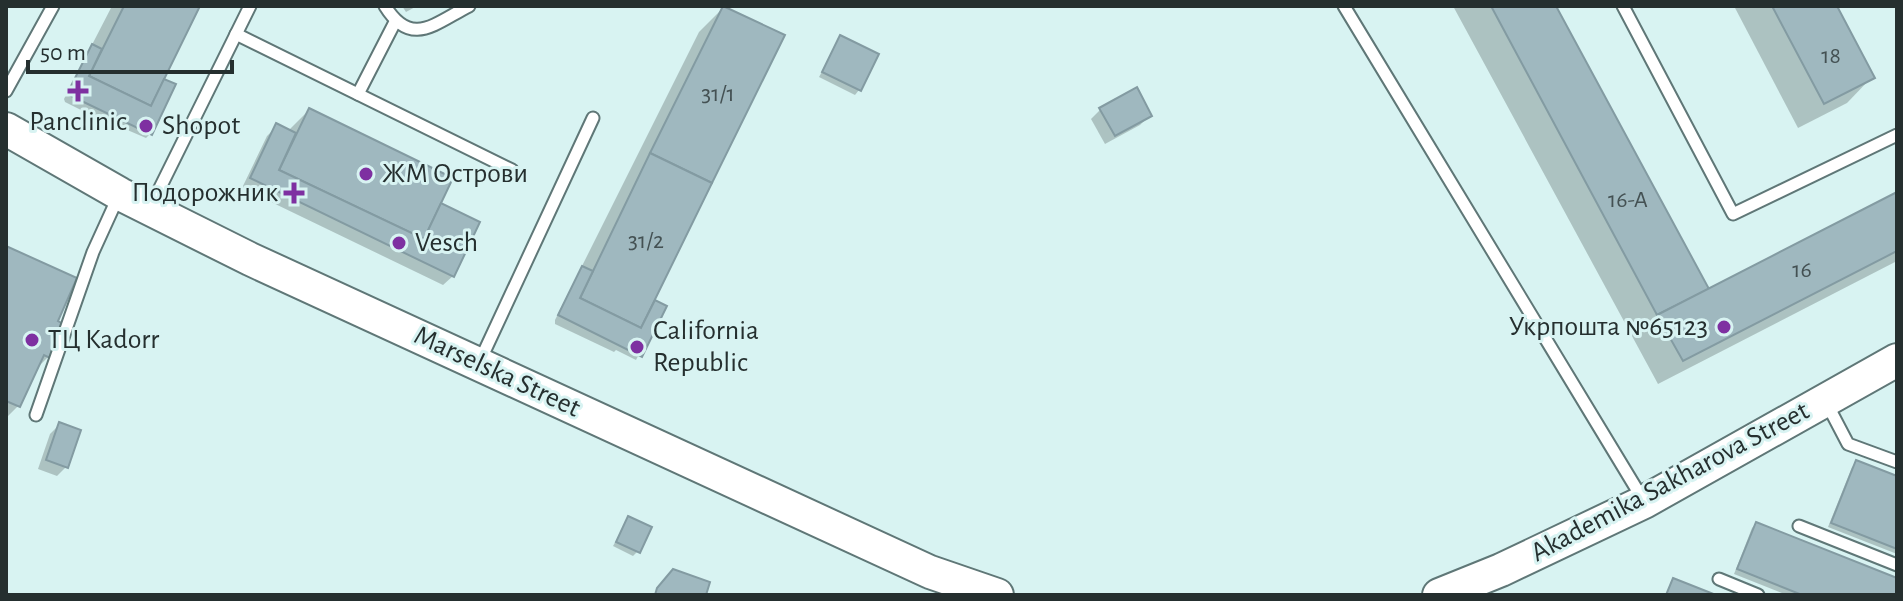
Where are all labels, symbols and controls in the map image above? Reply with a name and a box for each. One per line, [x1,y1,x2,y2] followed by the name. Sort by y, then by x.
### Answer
[28,24,232,74] scale bar
[40,41,86,65] text: 50 m
[1821,44,1841,68] house number: 18
[67,80,89,102] marker: Panclinic
[701,82,735,106] house number: 31/1
[29,108,127,136] place label: Panclinic
[162,112,240,140] place label: Shopot
[137,117,155,135] marker: Shopot
[382,160,528,188] place label: ЖМ Острови
[357,165,375,183] marker: ЖМ Острови
[132,179,278,207] place label: Подорожник
[285,184,303,202] marker: Подорожник
[1608,188,1648,212] house number: 16-А
[415,229,478,257] place label: Vesch
[628,229,664,253] house number: 31/2
[390,234,408,252] marker: Vesch
[1792,258,1812,282] house number: 16
[1509,313,1708,341] place label: Укрпошта №65123
[653,317,759,377] place label: California Republic
[1715,318,1733,336] marker: Укрпошта №65123
[410,321,584,423] street label: Marselska Street
[48,326,159,354] place label: ТЦ Kadorr
[23,331,41,349] marker: ТЦ Kadorr
[628,338,646,356] marker: California Republic
[1526,397,1814,567] street label: Akademika Sakharova Street

